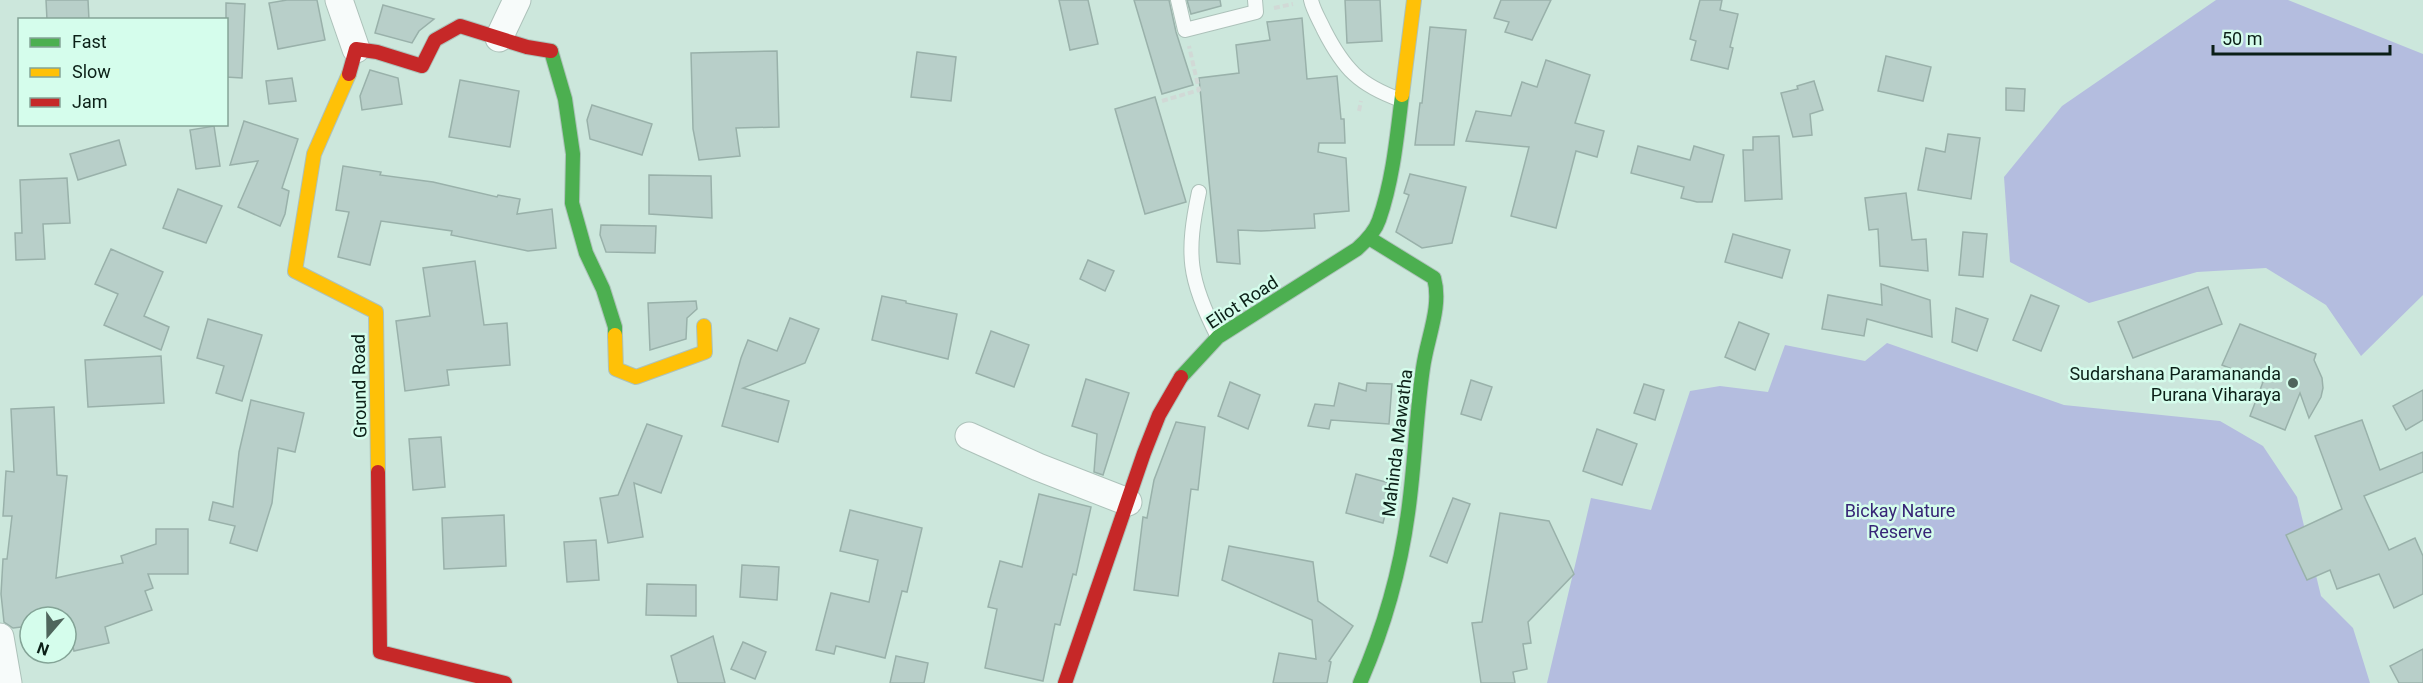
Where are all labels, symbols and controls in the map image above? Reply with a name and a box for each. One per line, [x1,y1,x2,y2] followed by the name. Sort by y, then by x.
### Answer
[18,18,228,126] legend
[2213,18,2390,56] scale bar
[2222,28,2262,49] text: 50 m
[72,31,107,52] text: Fast
[72,61,111,82] text: Slow
[72,91,108,112] text: Jam
[1202,271,1282,333] street label: Eliot Road
[348,334,370,438] street label: Ground Road
[2069,363,2281,405] place label: Sudarshana Paramananda Purana Viharaya
[1378,368,1416,518] street label: Mahinda Mawatha
[2286,376,2300,390] marker: Sudarshana Paramananda Purana Viharaya
[1845,500,1955,542] park label: Bickay Nature Reserve
[18,605,78,665] north arrow
[34,638,52,659] text: N

